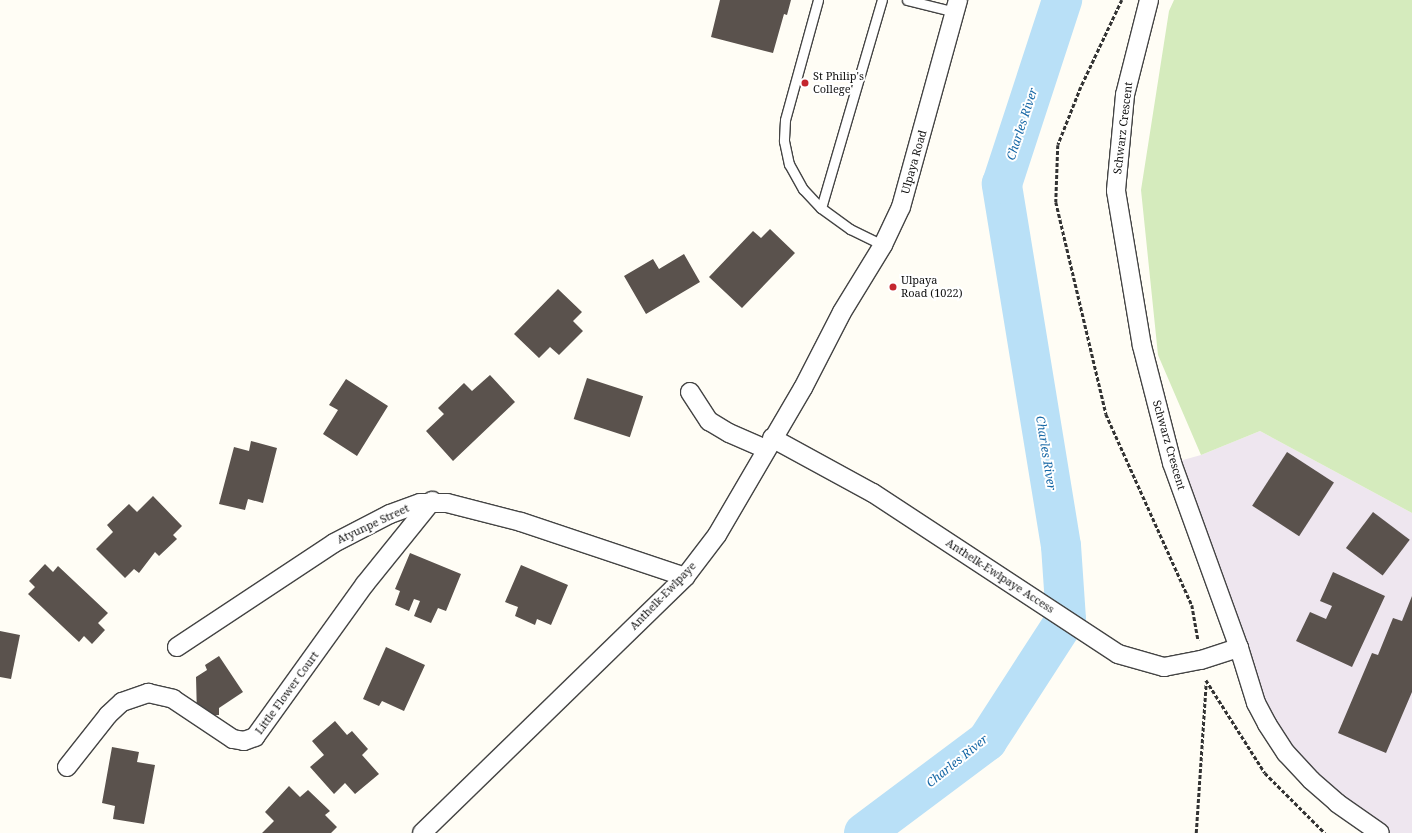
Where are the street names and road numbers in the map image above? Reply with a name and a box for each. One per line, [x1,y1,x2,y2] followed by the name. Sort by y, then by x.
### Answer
[1111,81,1135,175] street label: Schwarz Crescent
[899,129,929,195] street label: Ulpaya Road
[1150,399,1188,491] street label: Schwarz Crescent
[335,502,411,546] street label: Atyunpe Street
[943,536,1057,616] street label: Anthelk-Ewlpaye Access
[627,559,699,633] street label: Anthelk-Ewlpaye
[253,649,321,737] street label: Little Flower Court

